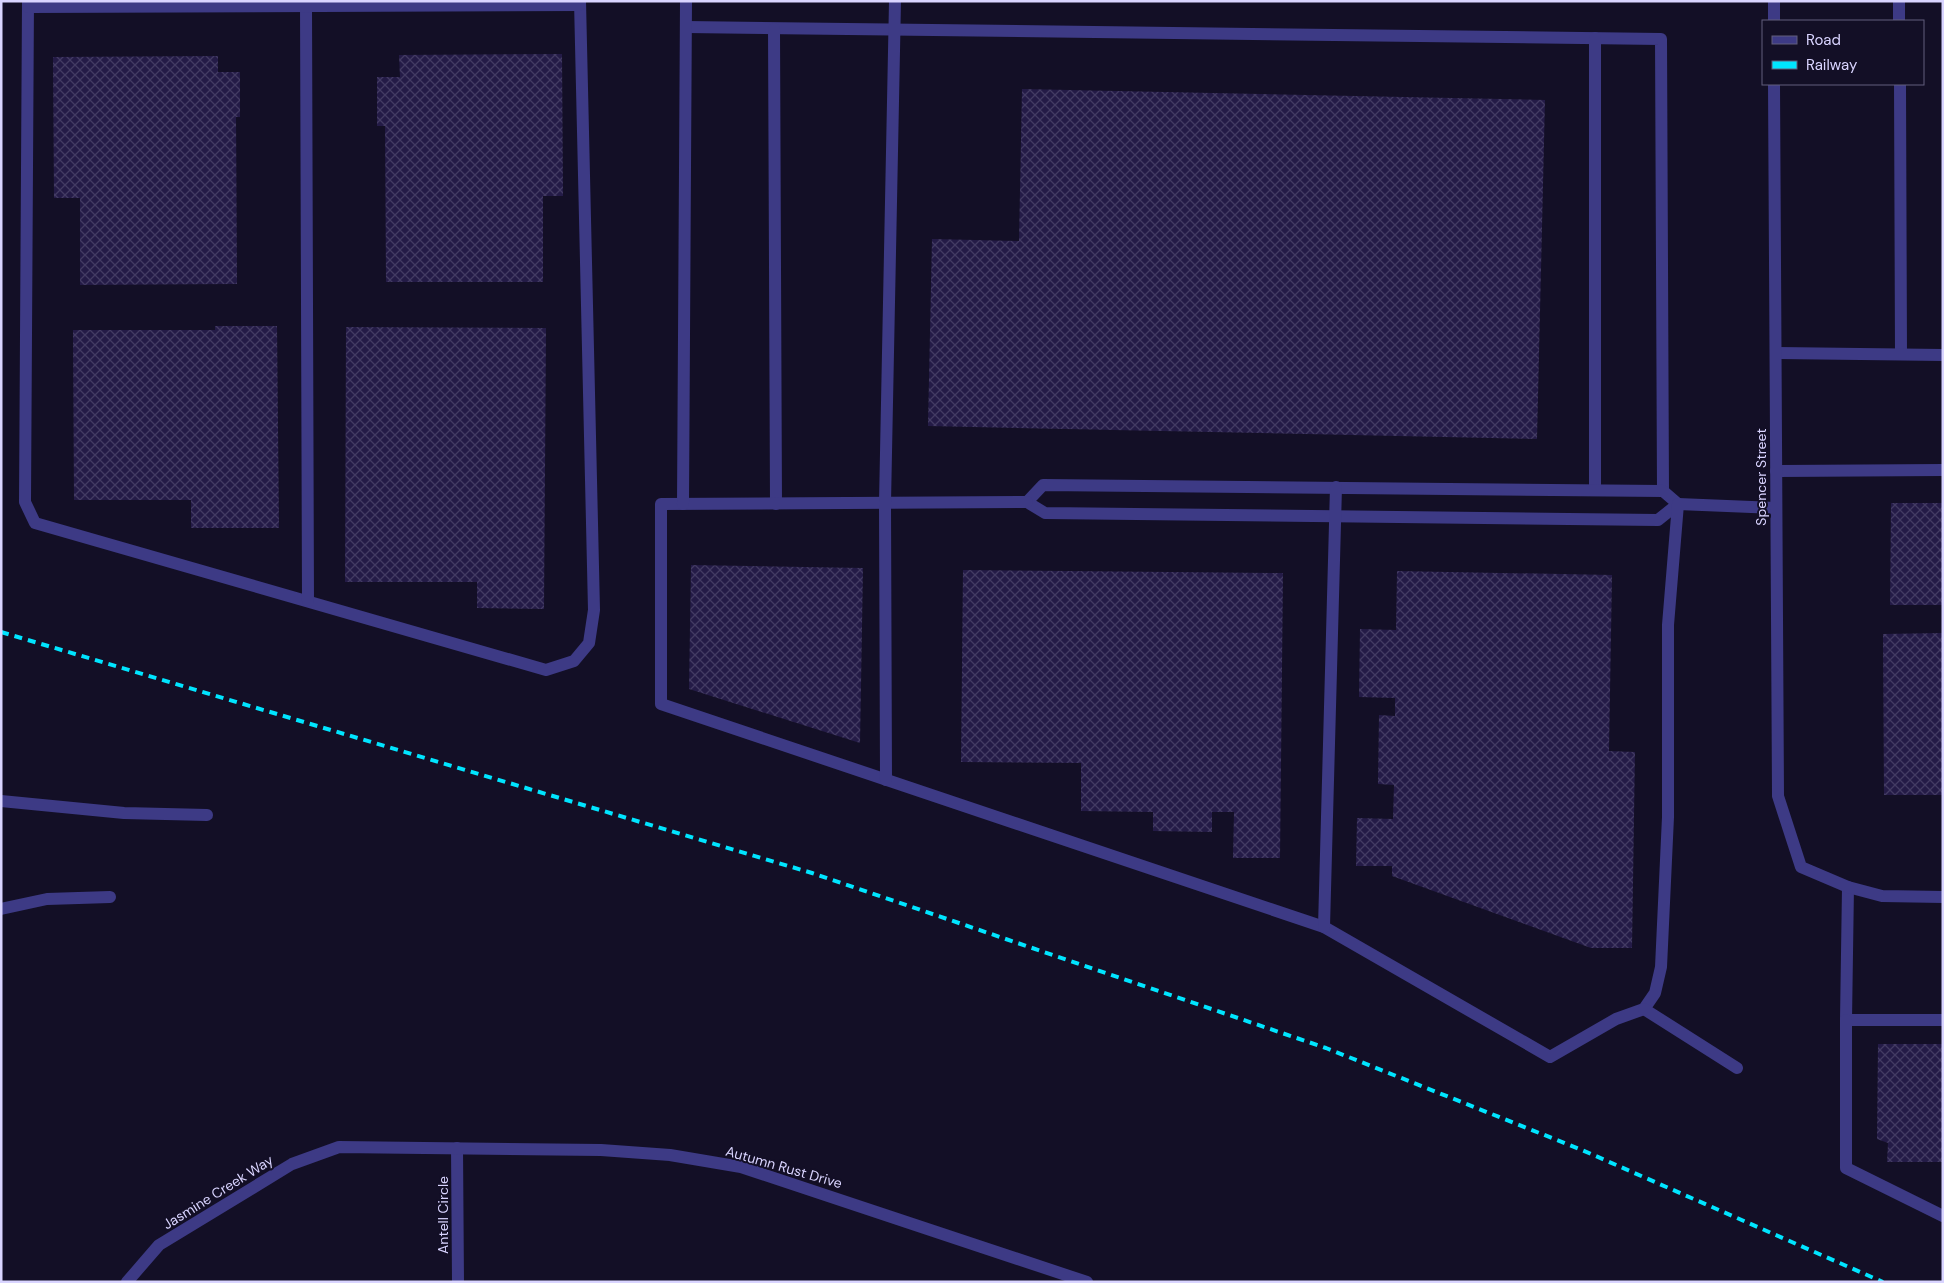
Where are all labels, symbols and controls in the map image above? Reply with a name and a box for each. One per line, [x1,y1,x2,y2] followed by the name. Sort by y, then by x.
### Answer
[1762,20,1924,85] legend
[1806,30,1841,50] text: Road
[1806,55,1858,75] text: Railway
[1752,428,1770,526] street label: Spencer Street
[724,1142,844,1192] street label: Autumn Rust Drive
[159,1151,277,1233] street label: Jasmine Creek Way
[434,1176,452,1254] street label: Antell Circle

